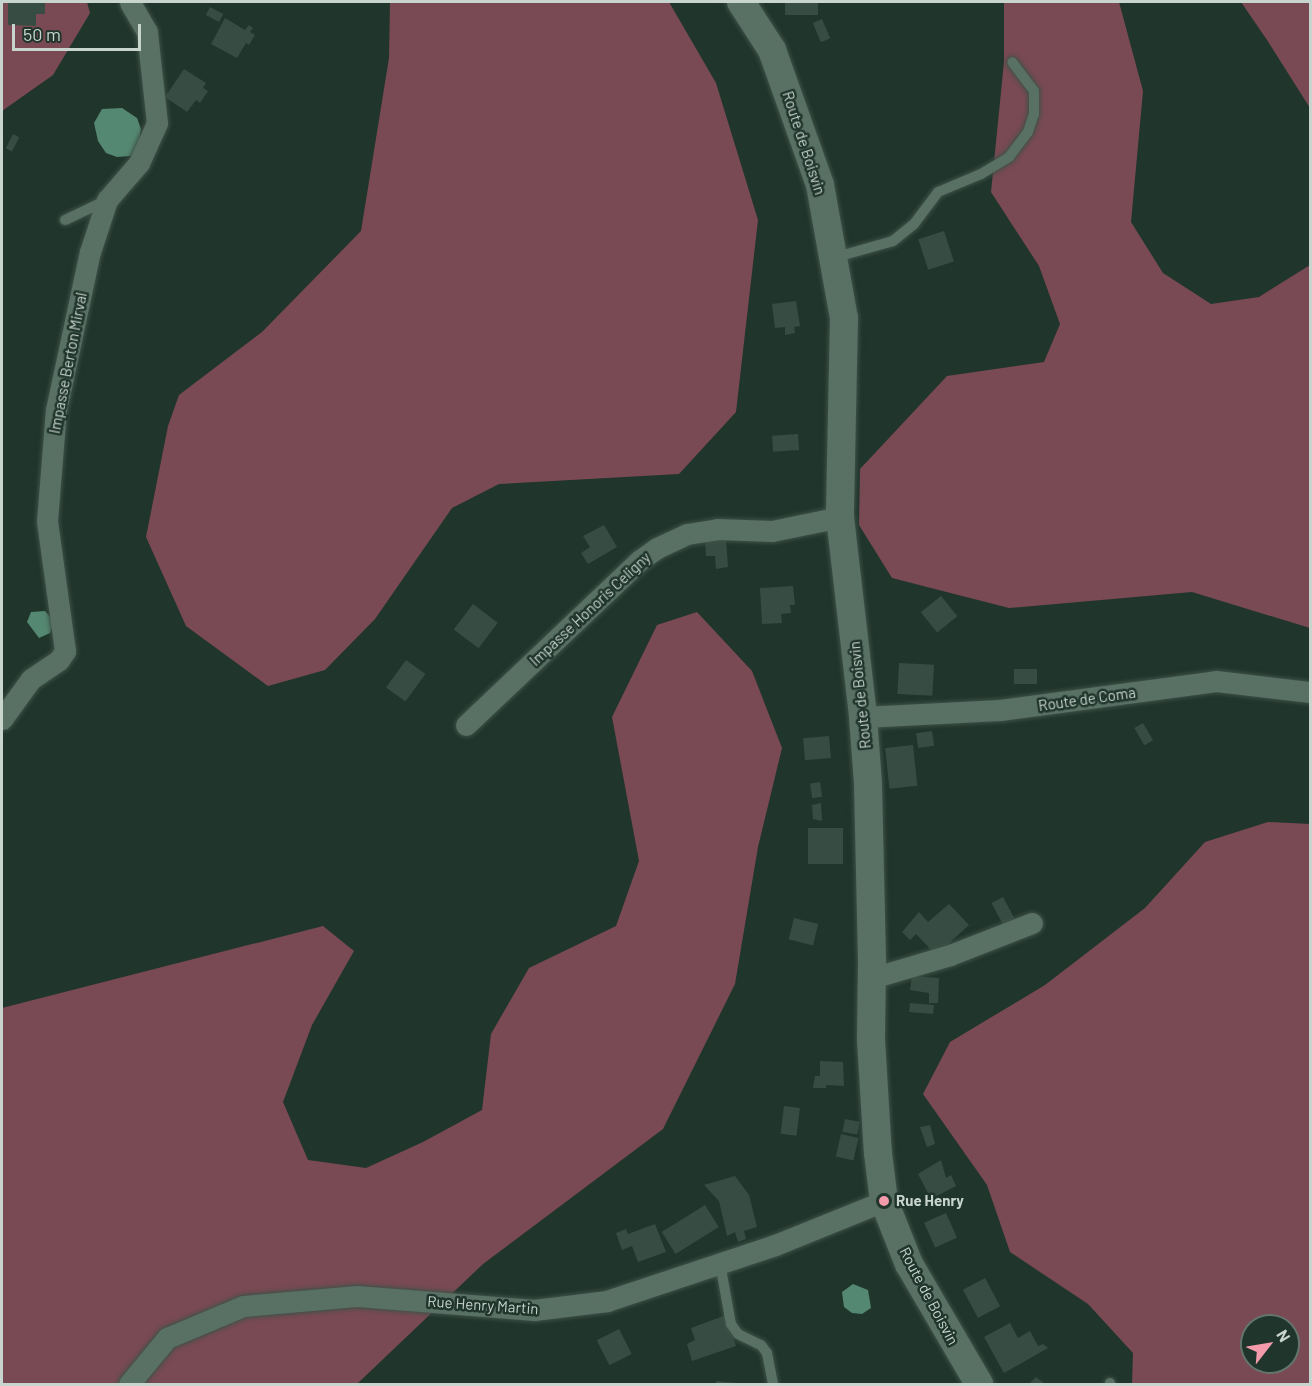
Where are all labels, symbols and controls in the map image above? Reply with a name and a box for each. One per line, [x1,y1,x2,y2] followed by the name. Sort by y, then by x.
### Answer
[15,12,144,50] scale bar
[23,23,61,45] text: 50 m
[779,89,829,197] street label: Route de Boisvin
[45,291,91,435] street label: Impasse Berton Mirval
[526,548,654,670] street label: Impasse Honoris Celigny
[845,640,875,750] street label: Route de Boisvin
[1037,683,1137,715] street label: Route de Coma
[896,1192,964,1210] place label: Rue Henry
[877,1194,891,1208] marker: Rue Henry
[896,1244,962,1348] street label: Route de Boisvin
[427,1292,539,1318] street label: Rue Henry Martin
[1240,1314,1300,1374] north arrow
[1273,1326,1295,1345] text: N

